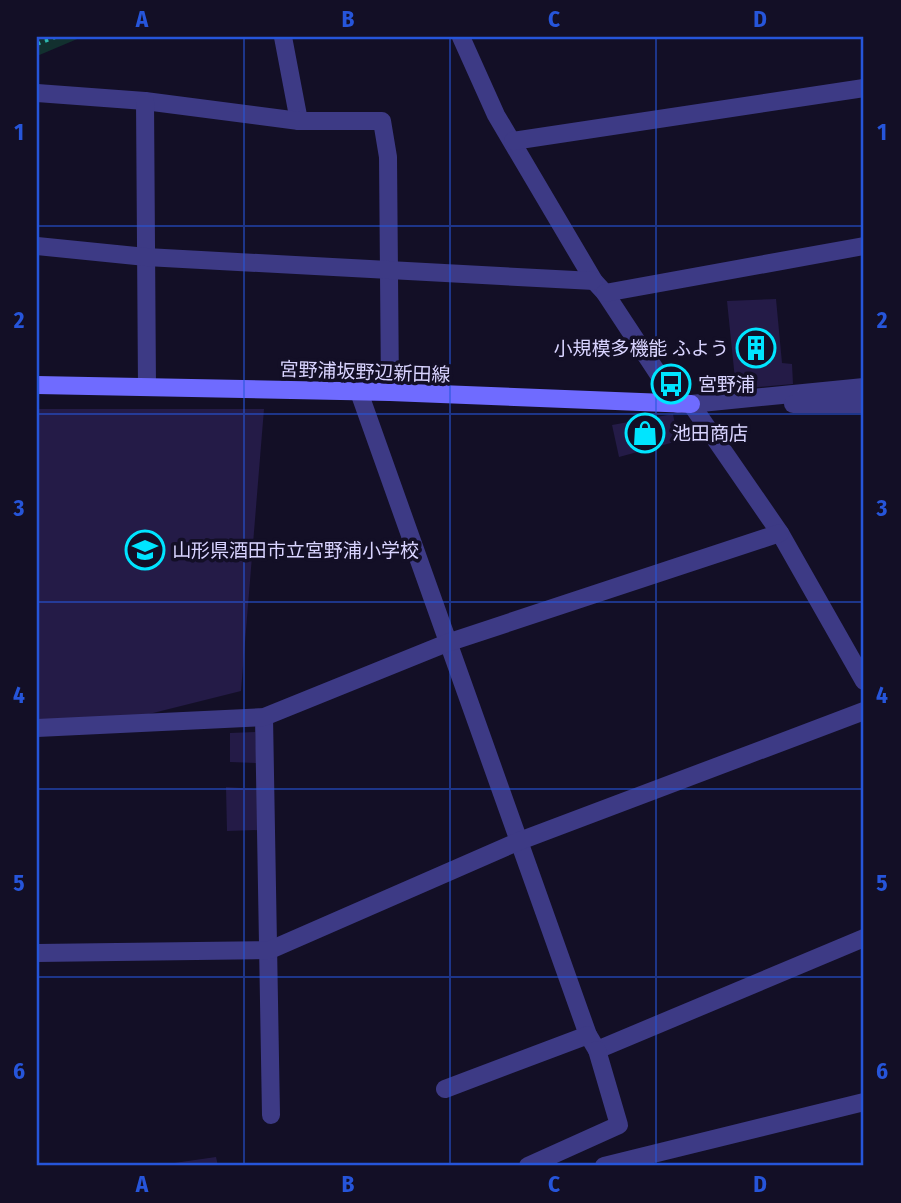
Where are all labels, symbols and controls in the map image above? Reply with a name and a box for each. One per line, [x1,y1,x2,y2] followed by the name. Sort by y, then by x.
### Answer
[135,5,149,33] text: A
[342,5,355,33] text: B
[548,5,560,33] text: C
[753,5,767,33] text: D
[14,118,24,146] text: 1
[877,118,887,146] text: 1
[13,306,25,334] text: 2
[876,306,888,334] text: 2
[735,327,777,369] building icon: 小規模多機能 ふよう
[554,337,729,360] place label: 小規模多機能 ふよう
[279,358,451,386] street label: 宮野浦坂野辺新田線
[650,363,692,405] bus stop icon: 宮野浦
[698,373,755,396] place label: 宮野浦
[624,412,666,454] shop icon: 池田商店
[672,422,748,445] place label: 池田商店
[13,494,25,522] text: 3
[876,494,888,522] text: 3
[124,529,166,571] school or university icon: 山形県酒田市立宮野浦小学校
[172,539,419,562] place label: 山形県酒田市立宮野浦小学校
[13,681,25,709] text: 4
[876,681,888,709] text: 4
[13,869,25,897] text: 5
[876,869,888,897] text: 5
[13,1057,25,1085] text: 6
[876,1057,888,1085] text: 6
[135,1170,149,1198] text: A
[342,1170,355,1198] text: B
[548,1170,560,1198] text: C
[753,1170,767,1198] text: D

